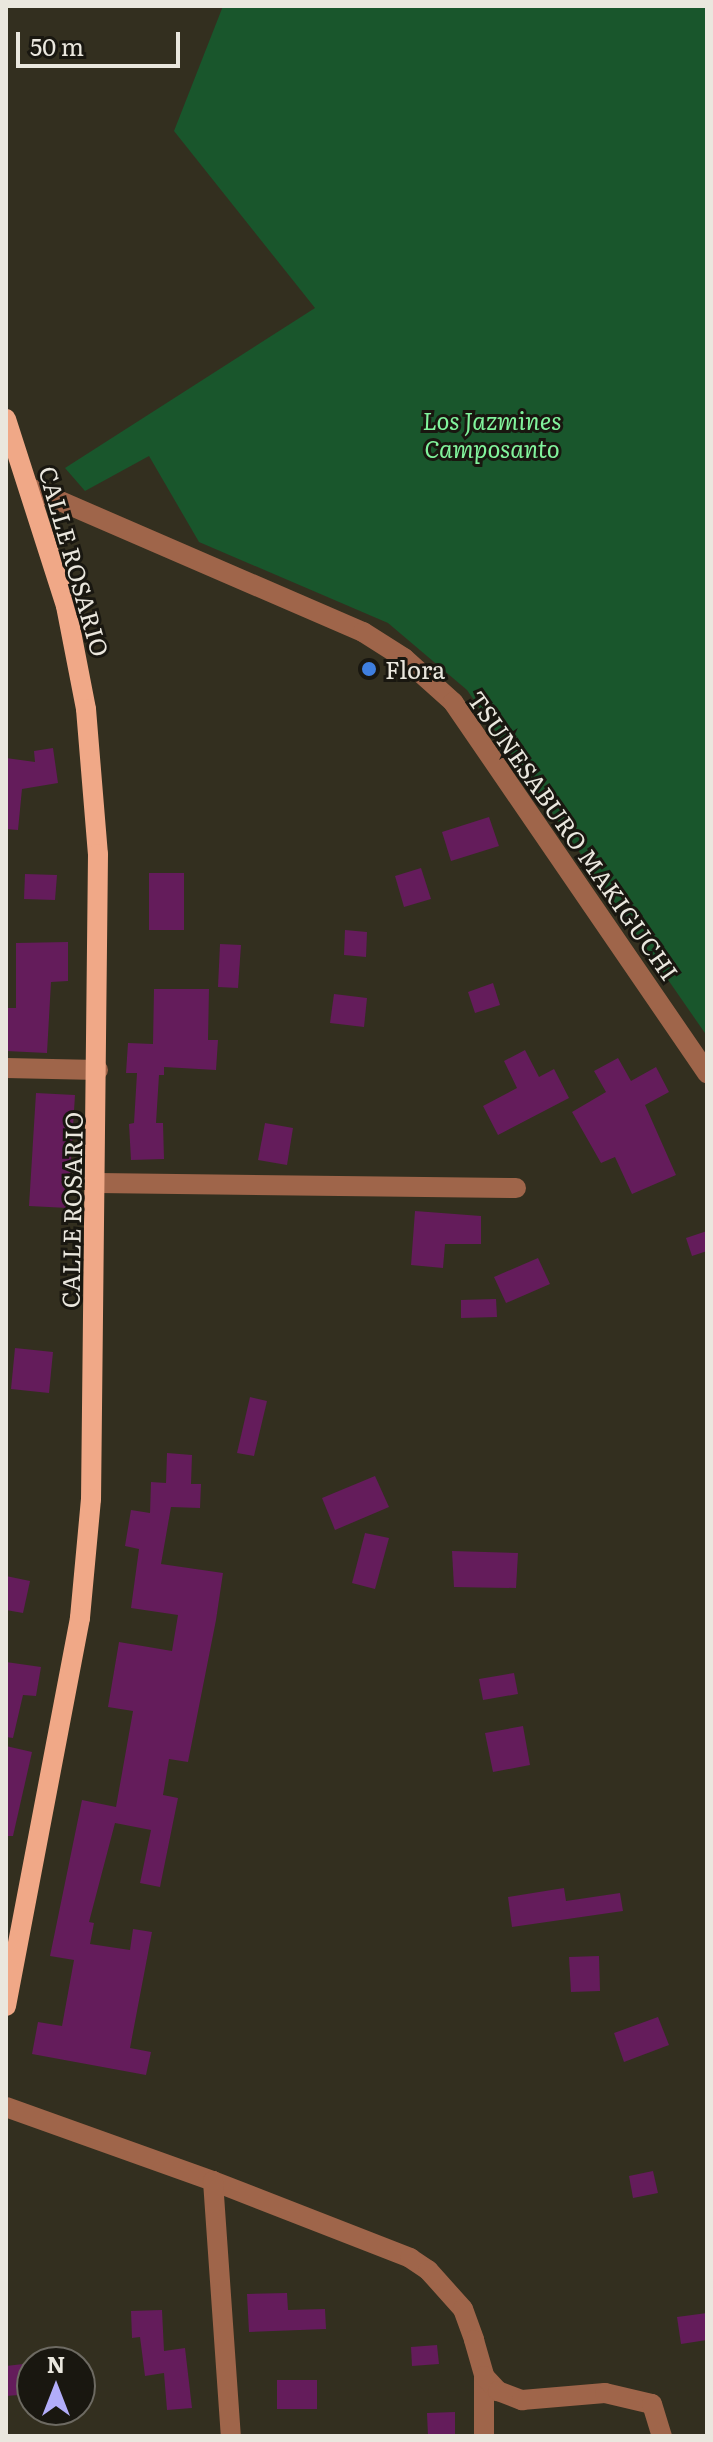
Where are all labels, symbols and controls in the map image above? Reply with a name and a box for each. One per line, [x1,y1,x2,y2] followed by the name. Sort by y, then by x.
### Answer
[20,16,184,66] scale bar
[30,28,84,63] text: 50 m
[422,406,562,462] park label: Los Jazmines Camposanto
[34,463,116,659] street label: CALLE ROSARIO
[385,655,445,683] place label: Flora
[360,660,378,678] marker: Flora
[463,685,685,985] street label: TSUNESABURO MAKIGUCHI
[55,1112,87,1308] street label: CALLE ROSARIO
[16,2346,96,2426] north arrow
[47,2347,65,2380] text: N

